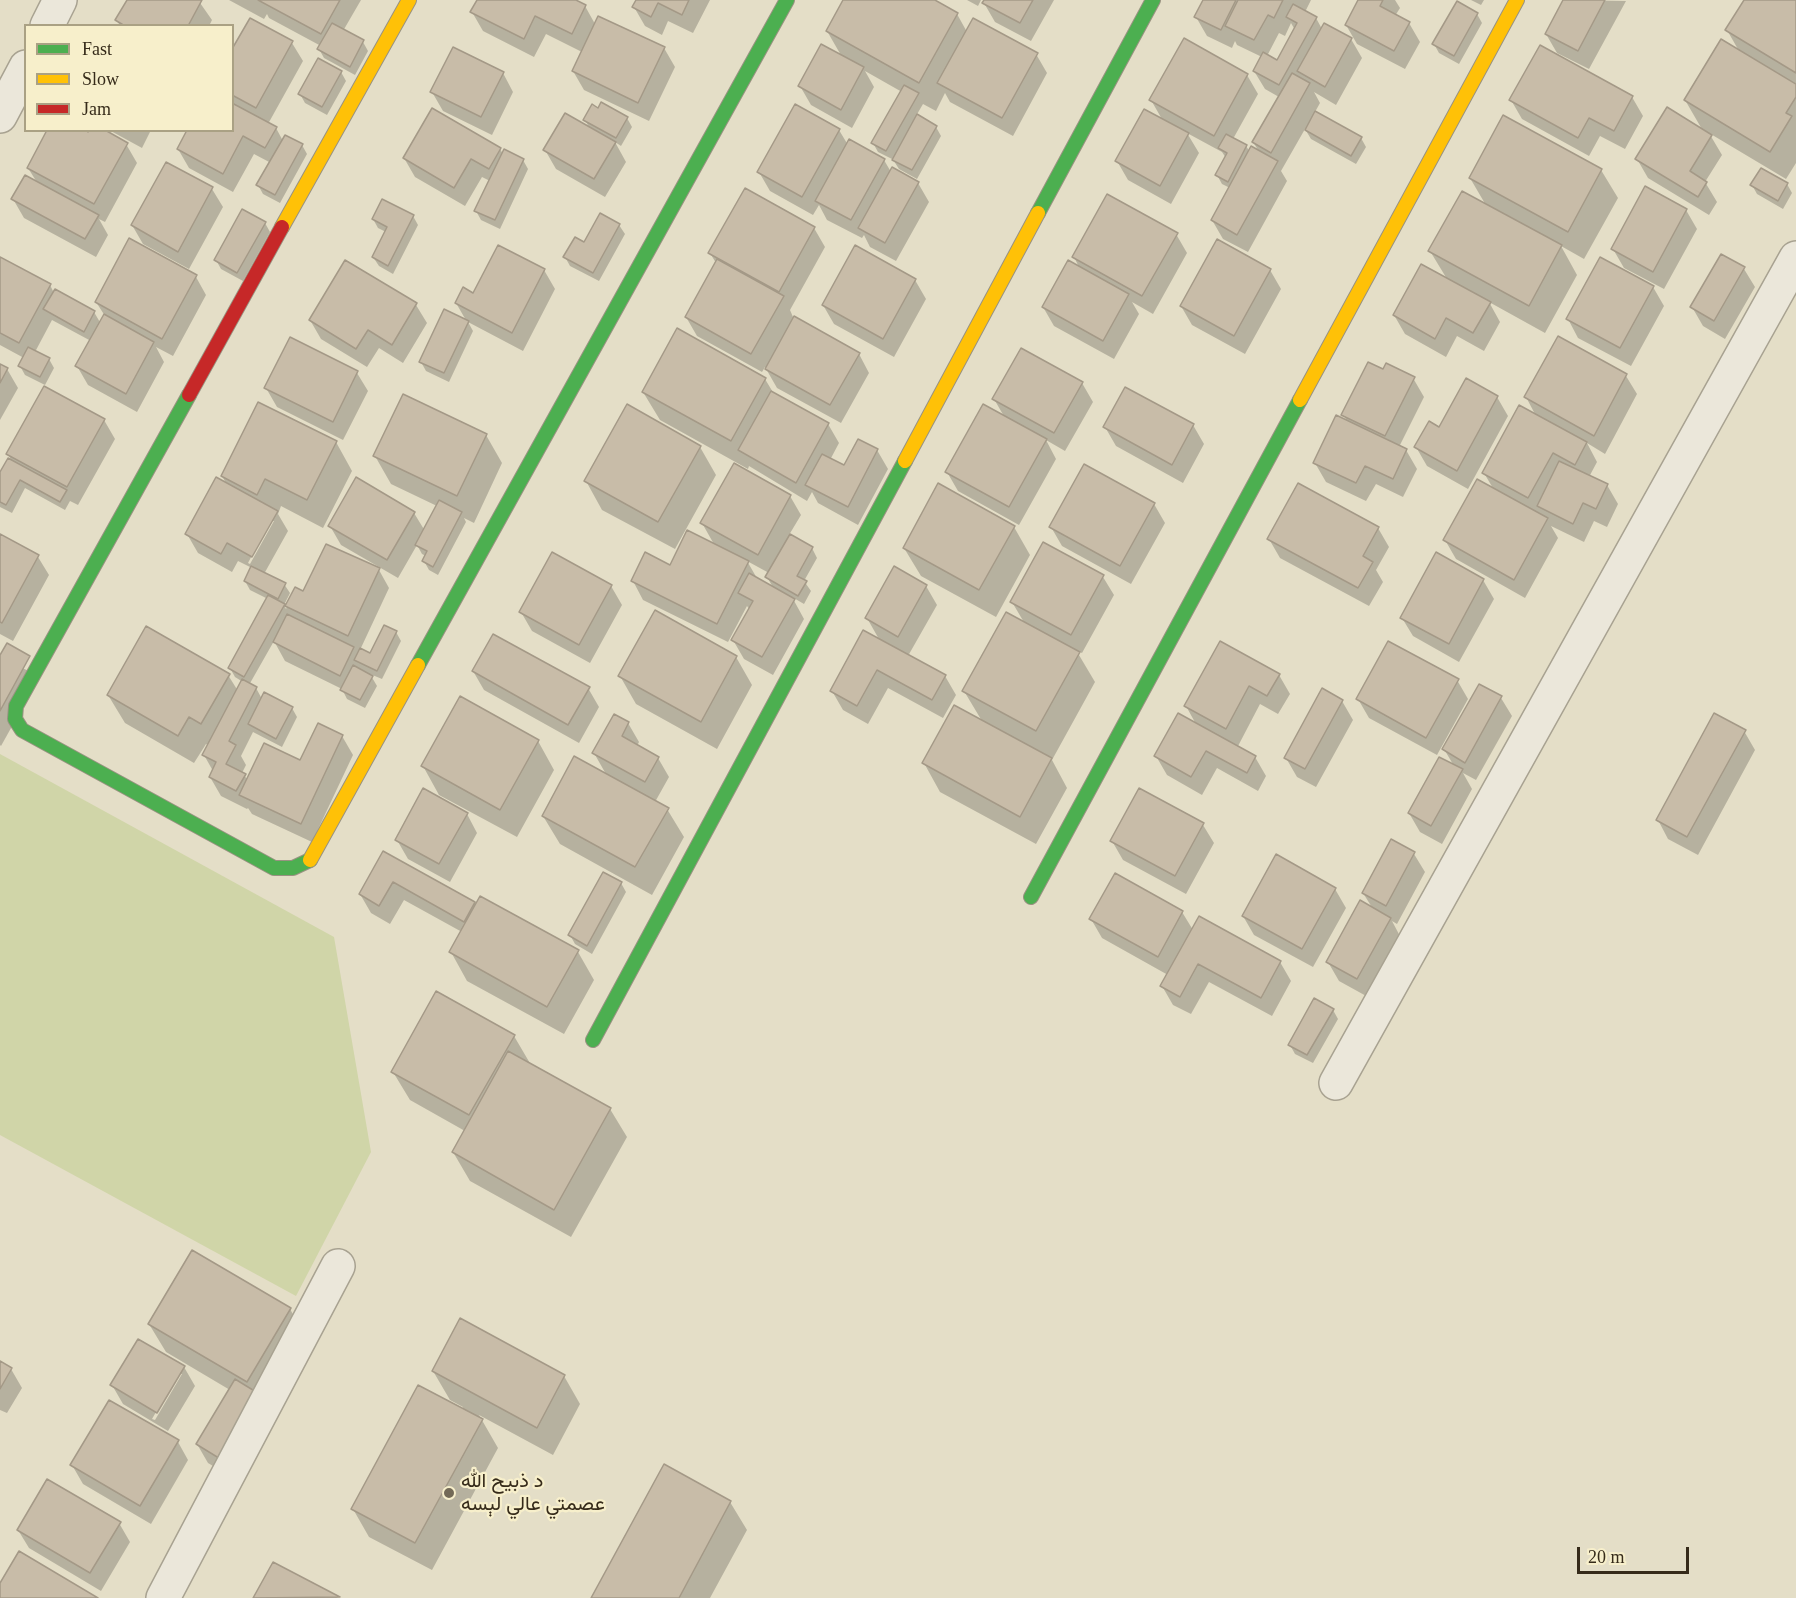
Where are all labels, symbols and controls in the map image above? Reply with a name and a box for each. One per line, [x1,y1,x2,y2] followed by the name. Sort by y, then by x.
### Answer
[24,24,234,132] legend
[82,39,112,59] text: Fast
[82,69,119,89] text: Slow
[82,99,111,119] text: Jam
[461,1470,605,1517] place label: د ذبیح الله عصمتي عالي لېسه
[442,1486,456,1500] marker: د ذبیح الله عصمتي عالي لېسه
[1580,1535,1692,1573] scale bar
[1588,1547,1625,1567] text: 20 m

